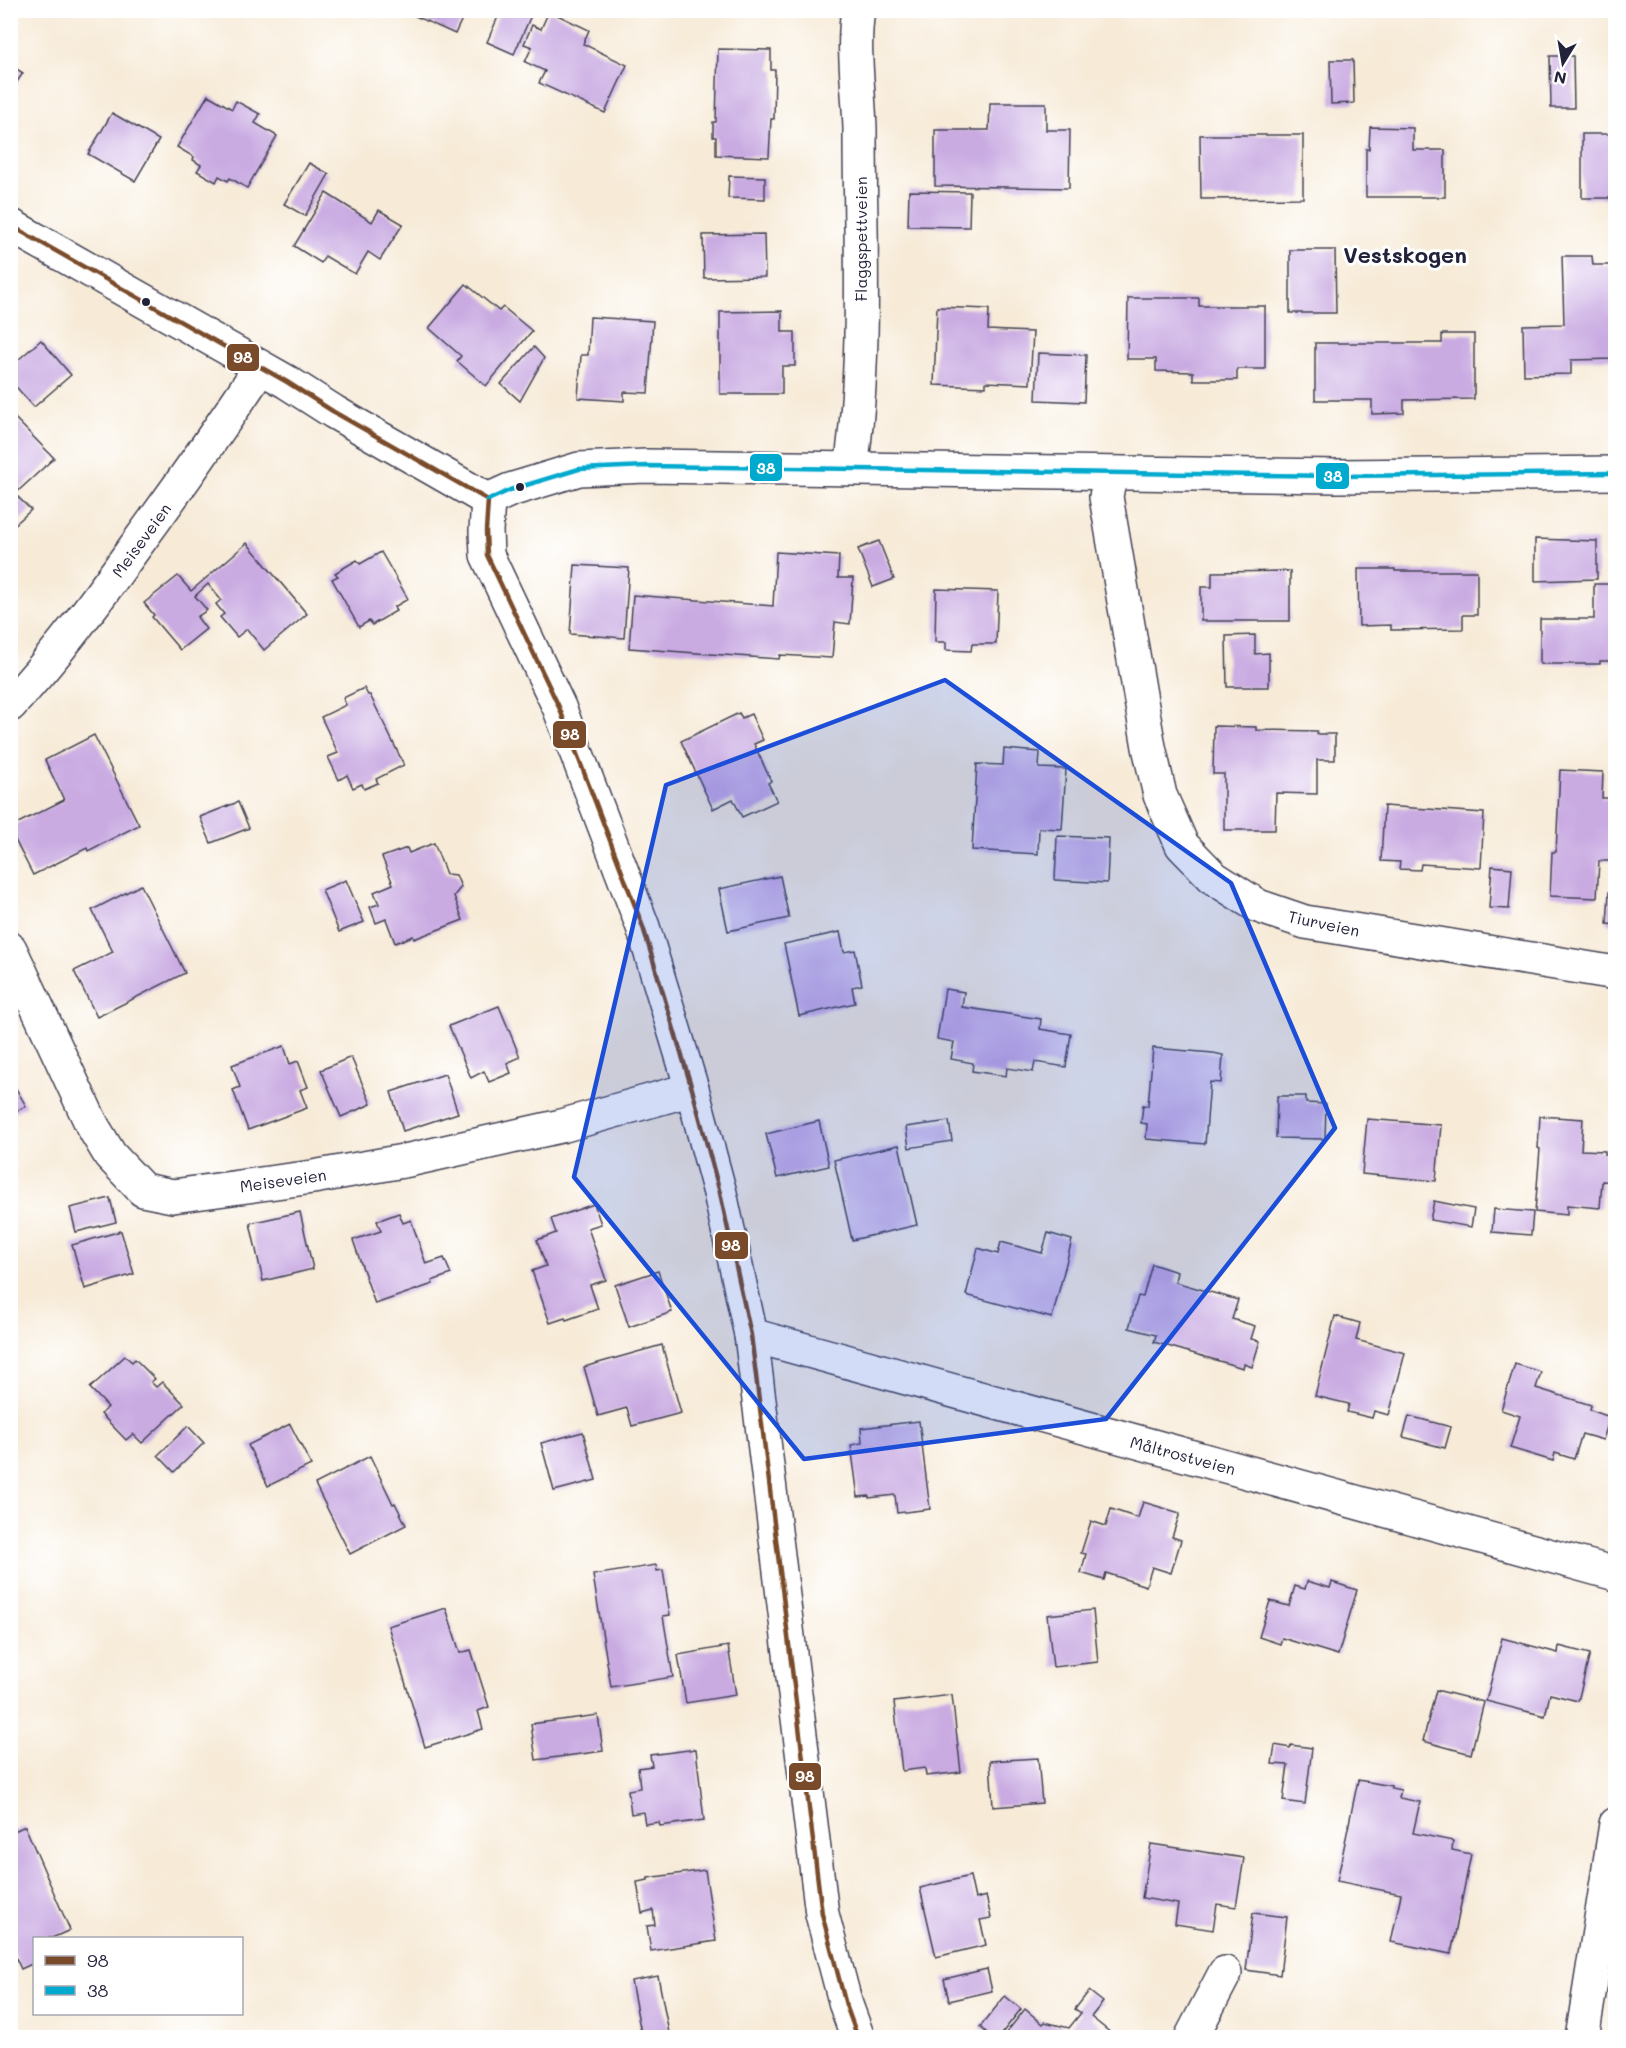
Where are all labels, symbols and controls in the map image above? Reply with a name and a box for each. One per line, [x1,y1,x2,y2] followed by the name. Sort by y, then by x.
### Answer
[1533,33,1593,93] north arrow
[1552,67,1568,90] text: N
[850,176,871,302] street label: Flaggspettveien
[1343,240,1467,269] district label: Vestskogen
[140,296,152,308] unlabelled marker
[226,343,260,372] line badge: 98
[233,346,253,367] text: 98
[749,453,783,482] line badge: 38
[756,457,776,478] text: 38
[1315,462,1350,490] line badge: 38
[1323,465,1343,486] text: 38
[514,481,526,493] unlabelled marker
[107,499,175,581] street label: Meiseveien
[552,720,587,749] line badge: 98
[560,723,580,744] text: 98
[1286,905,1362,941] street label: Tiurveien
[238,1164,328,1196] street label: Meiseveien
[714,1231,749,1260] line badge: 98
[721,1234,741,1255] text: 98
[1128,1431,1238,1479] street label: Måltrostveien
[788,1762,822,1791] line badge: 98
[795,1765,815,1786] text: 98
[33,1937,243,2015] legend
[87,1948,109,1972] text: 98
[87,1978,109,2002] text: 38

